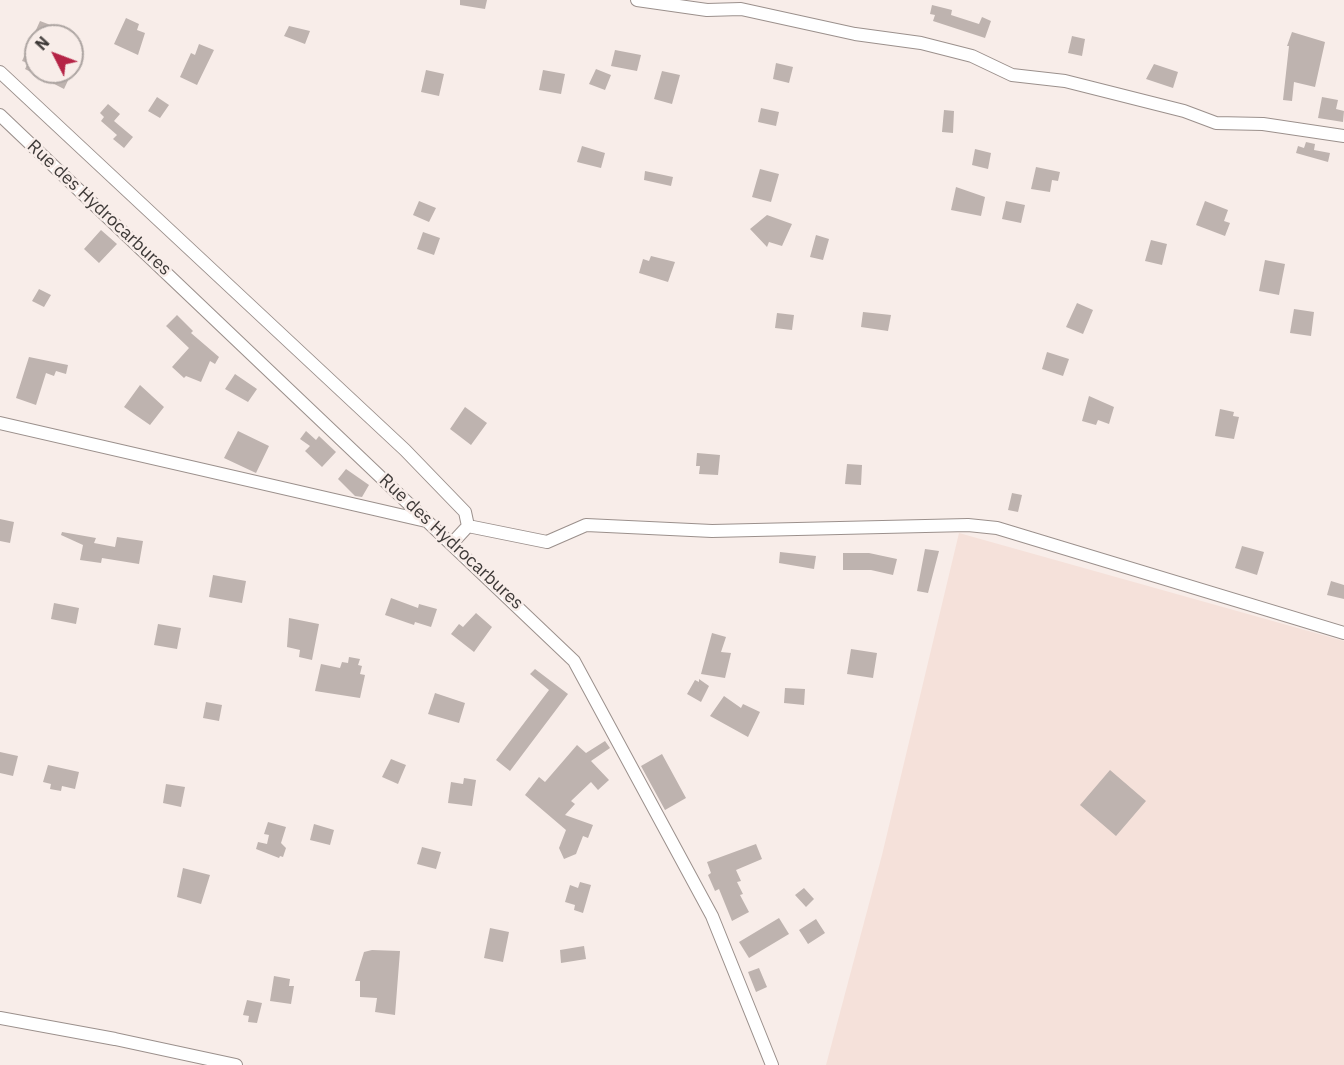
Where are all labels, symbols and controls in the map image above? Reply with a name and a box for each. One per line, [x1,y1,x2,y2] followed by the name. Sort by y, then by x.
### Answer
[24,24,84,84] north arrow
[31,32,53,54] text: N
[23,136,175,280] street label: Rue des Hydrocarbures
[375,470,527,614] street label: Rue des Hydrocarbures

